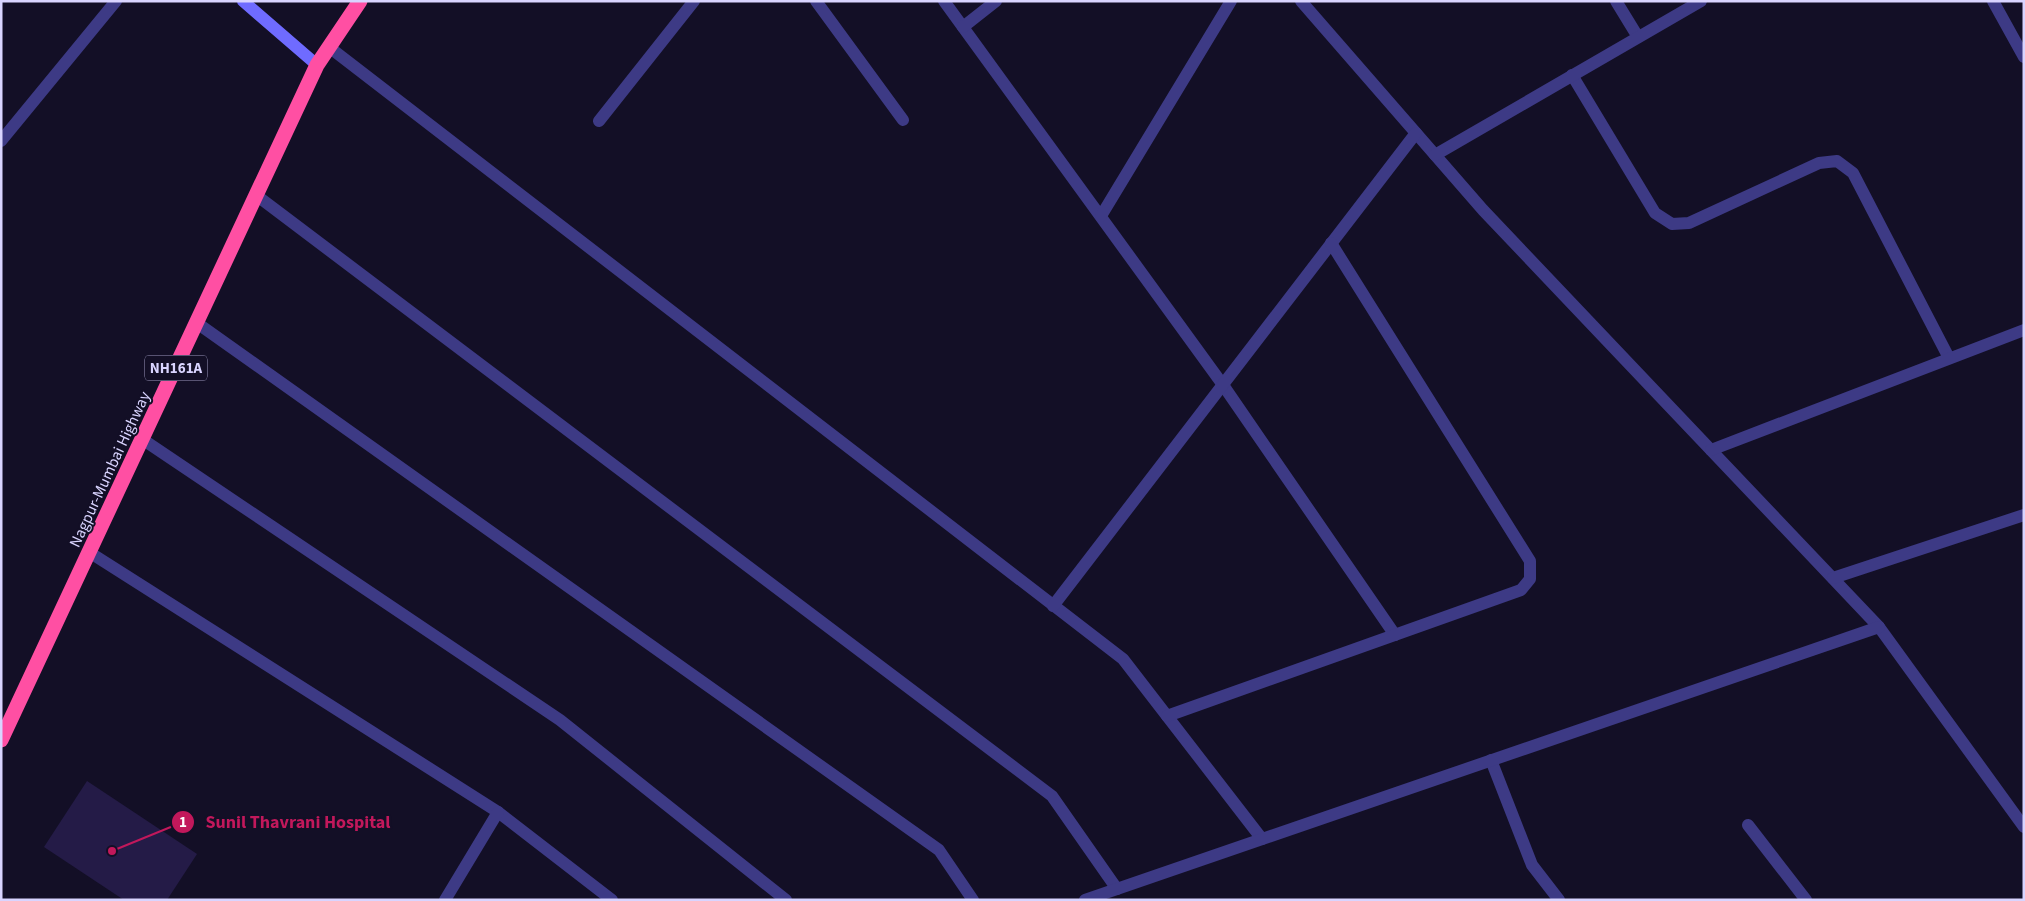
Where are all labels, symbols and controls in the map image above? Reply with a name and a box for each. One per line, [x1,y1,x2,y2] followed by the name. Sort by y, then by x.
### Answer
[145,356,207,380] road number: NH161A
[64,387,156,551] street label: Nagpur-Mumbai Highway
[171,805,401,838] callout: Sunil Thavrani Hospital
[206,810,390,835] text: Sunil Thavrani Hospital
[179,812,187,833] text: 1

